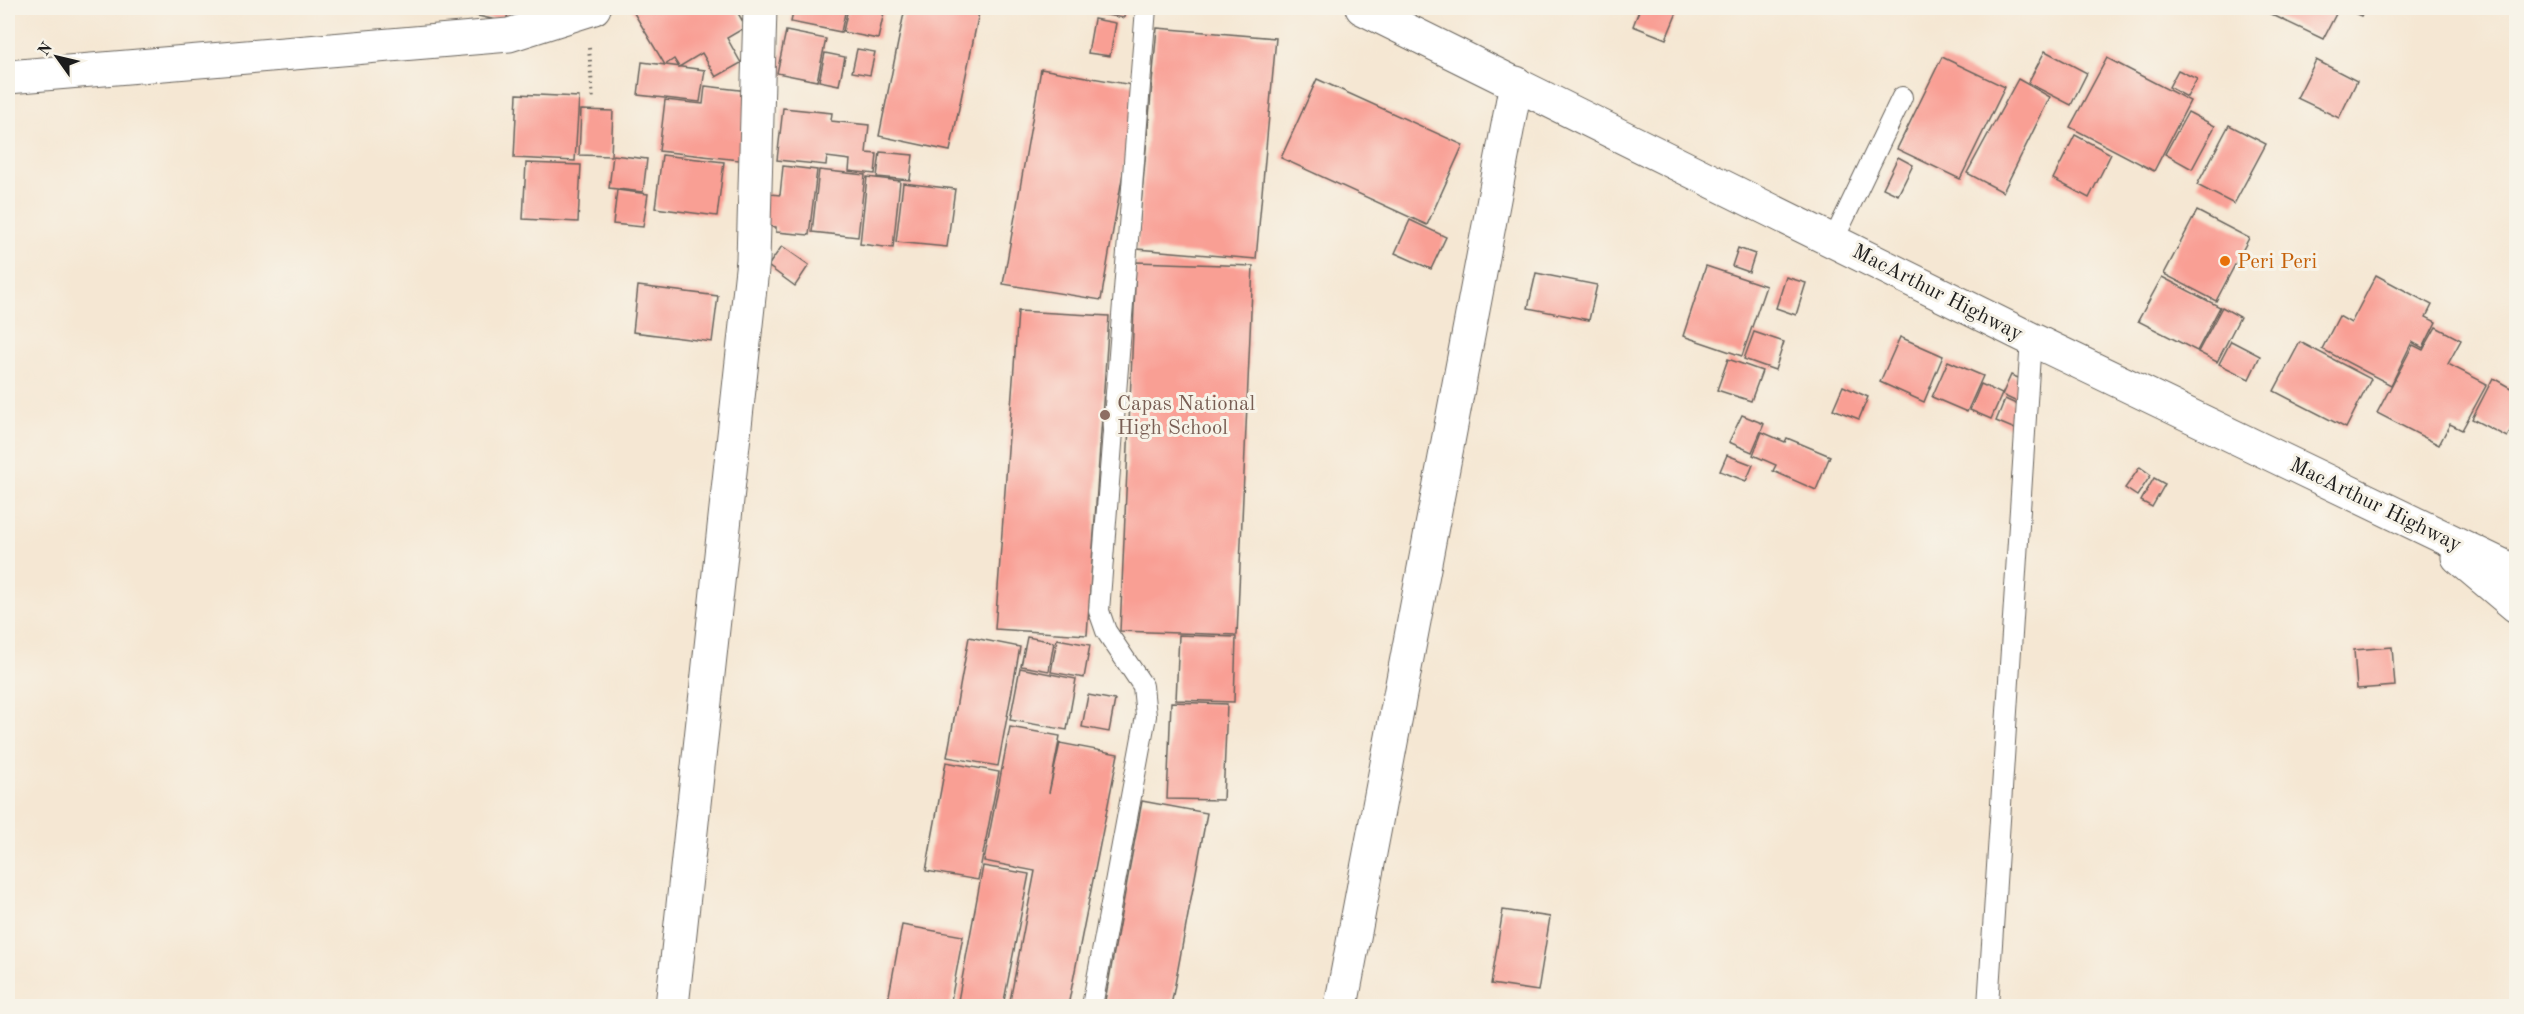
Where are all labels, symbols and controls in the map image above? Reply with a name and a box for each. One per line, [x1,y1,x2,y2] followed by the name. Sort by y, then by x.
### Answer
[27,27,87,87] north arrow
[36,40,57,59] text: N
[1849,241,2026,345] street label: MacArthur Highway
[2237,252,2317,273] place label: Peri Peri
[2218,254,2232,268] marker: Peri Peri
[1117,394,1255,439] place label: Capas National High School
[1098,408,1112,422] marker: Capas National High School
[2286,455,2464,556] street label: MacArthur Highway

